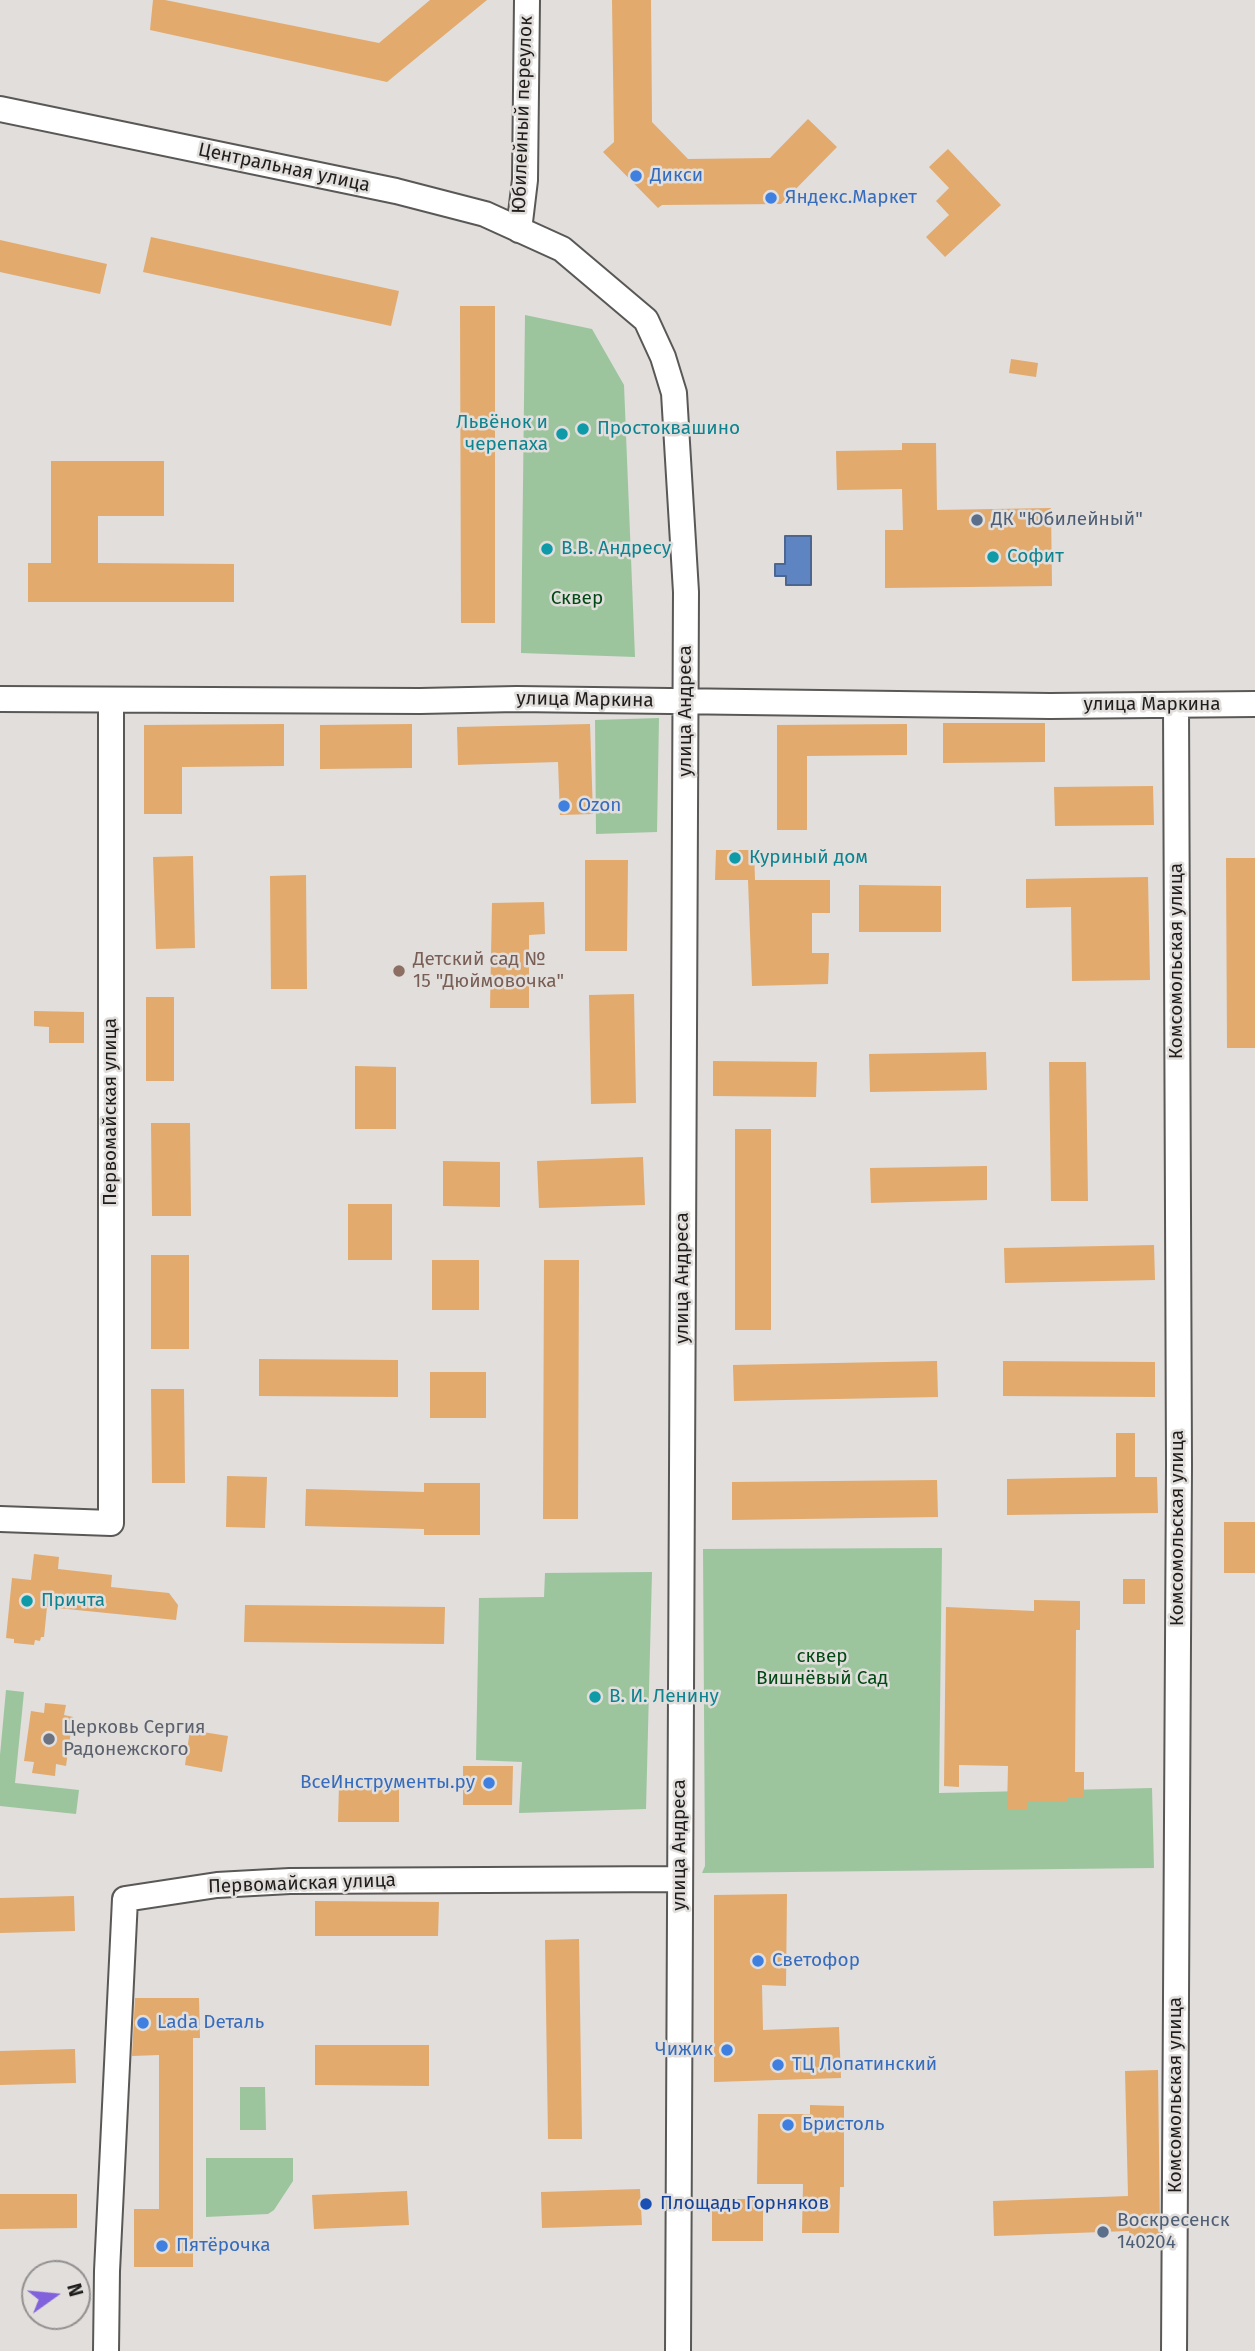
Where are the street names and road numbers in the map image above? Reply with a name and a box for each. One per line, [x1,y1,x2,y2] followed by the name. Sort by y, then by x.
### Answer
[508,16,538,214] street label: Юбилейный переулок
[196,139,372,197] street label: Центральная улица
[675,645,697,777] street label: улица Андреса
[516,687,654,713] street label: улица Маркина
[1083,694,1221,716] street label: улица Маркина
[1166,863,1188,1059] street label: Комсомольская улица
[100,1018,122,1206] street label: Первомайская улица
[672,1212,694,1344] street label: улица Андреса
[1167,1430,1189,1626] street label: Комсомольская улица
[669,1779,691,1911] street label: улица Андреса
[208,1869,396,1899] street label: Первомайская улица
[1165,1997,1187,2193] street label: Комсомольская улица

